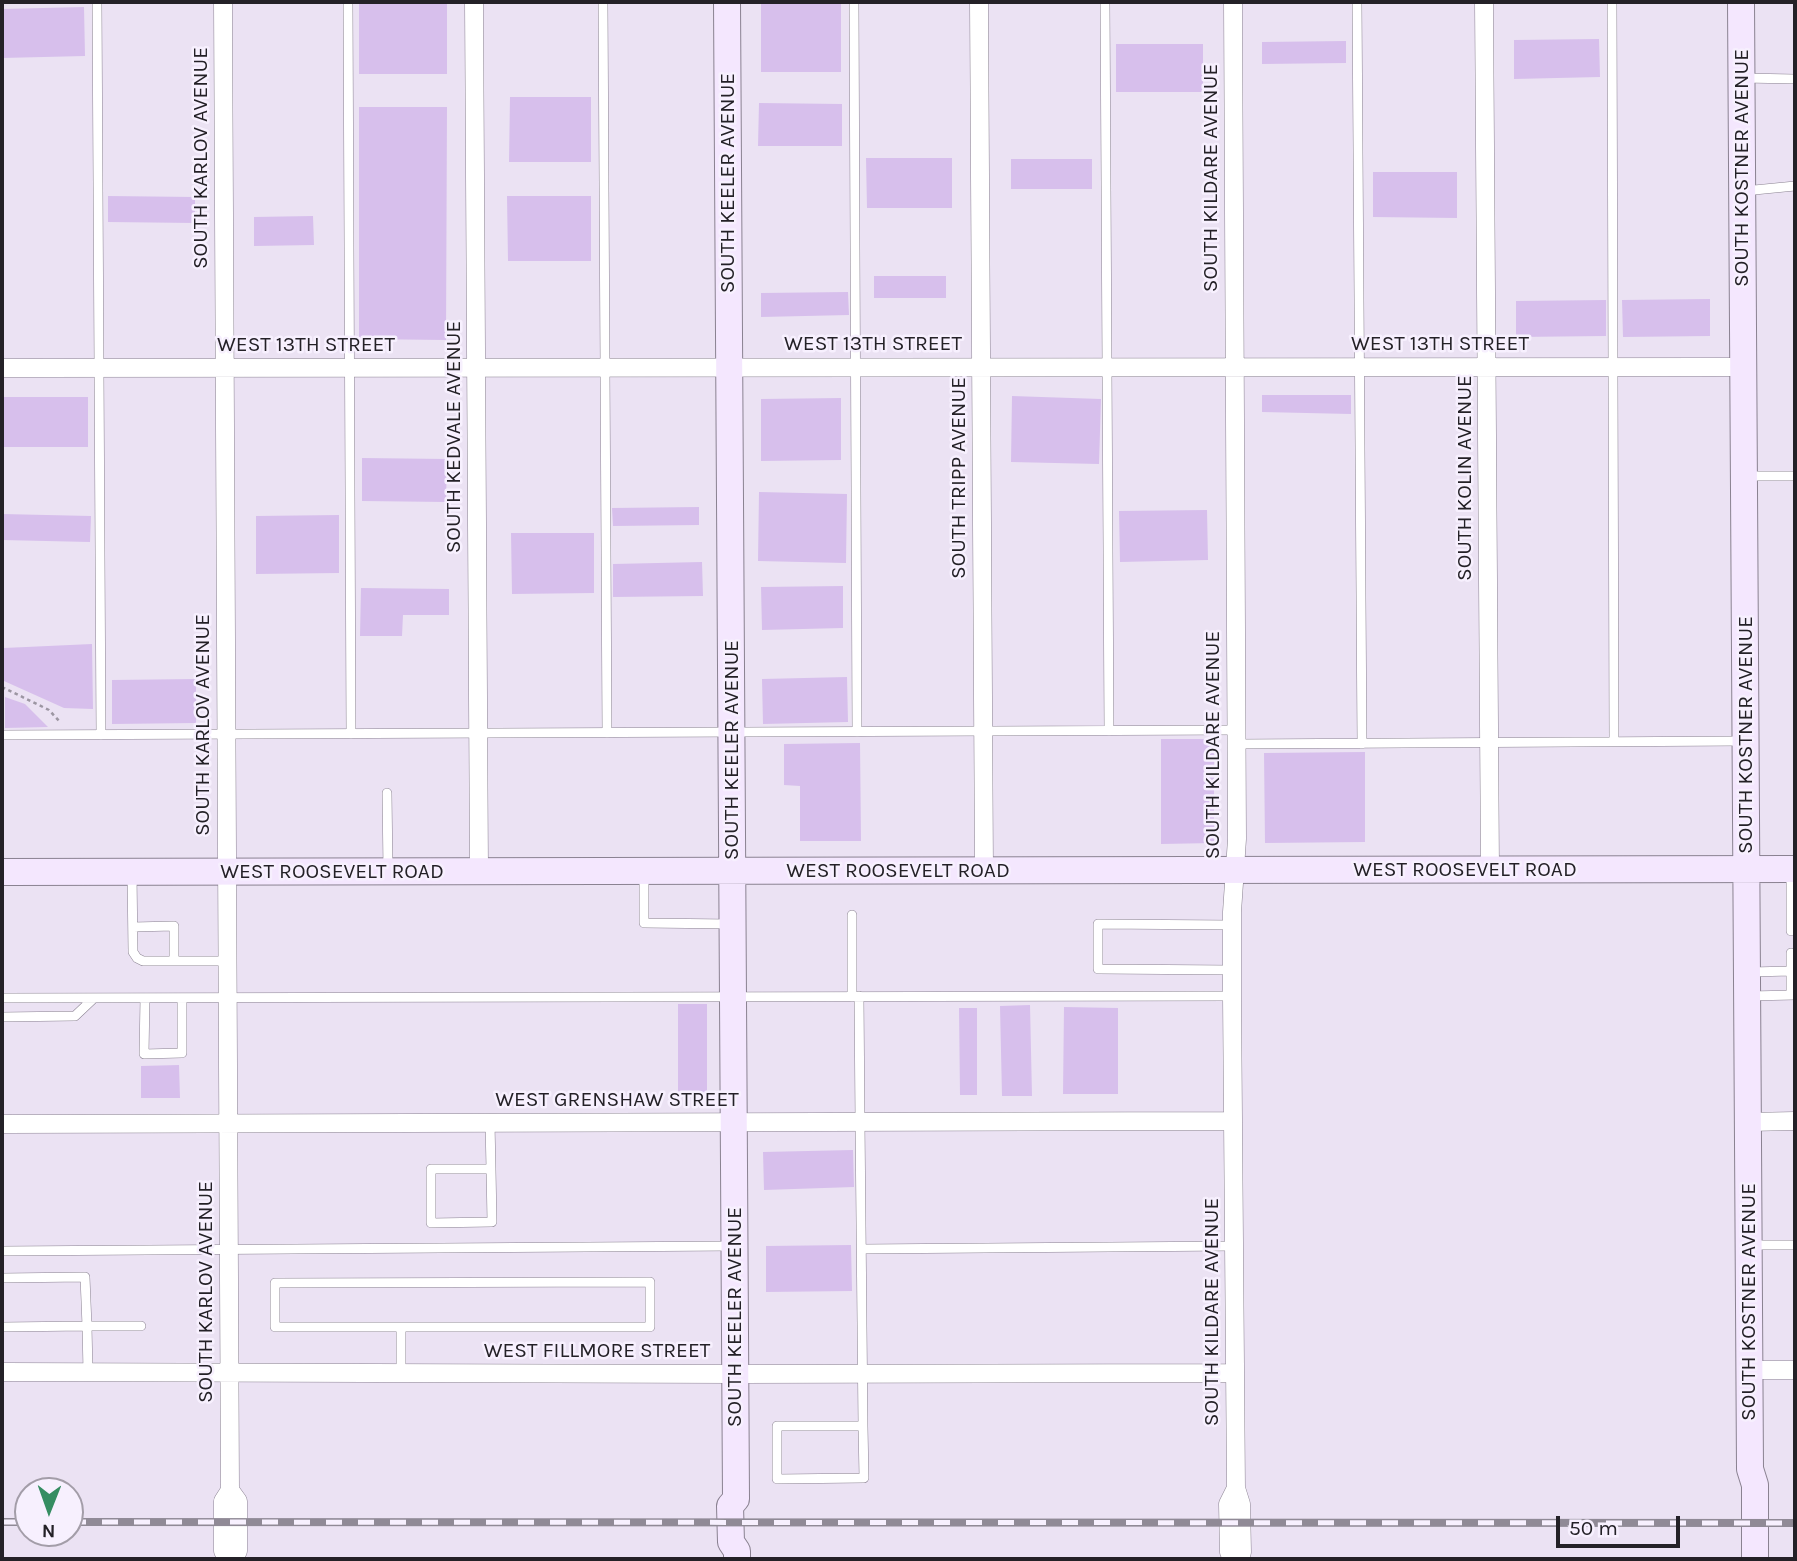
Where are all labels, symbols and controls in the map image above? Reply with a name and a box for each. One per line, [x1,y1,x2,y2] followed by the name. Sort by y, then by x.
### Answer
[188,47,214,269] street label: SOUTH KARLOV AVENUE
[1729,49,1755,287] street label: SOUTH KOSTNER AVENUE
[1198,64,1224,292] street label: SOUTH KILDARE AVENUE
[715,73,741,293] street label: SOUTH KEELER AVENUE
[441,321,467,553] street label: SOUTH KEDVALE AVENUE
[784,331,962,357] street label: WEST 13TH STREET
[1351,331,1529,357] street label: WEST 13TH STREET
[217,332,395,358] street label: WEST 13TH STREET
[1452,375,1478,581] street label: SOUTH KOLIN AVENUE
[946,377,972,579] street label: SOUTH TRIPP AVENUE
[190,614,216,836] street label: SOUTH KARLOV AVENUE
[1733,616,1759,854] street label: SOUTH KOSTNER AVENUE
[1200,631,1226,859] street label: SOUTH KILDARE AVENUE
[719,640,745,860] street label: SOUTH KEELER AVENUE
[1353,857,1577,883] street label: WEST ROOSEVELT ROAD
[786,858,1010,884] street label: WEST ROOSEVELT ROAD
[220,859,444,885] street label: WEST ROOSEVELT ROAD
[495,1087,739,1113] street label: WEST GRENSHAW STREET
[193,1181,219,1403] street label: SOUTH KARLOV AVENUE
[1736,1183,1762,1421] street label: SOUTH KOSTNER AVENUE
[1199,1198,1225,1426] street label: SOUTH KILDARE AVENUE
[722,1207,748,1427] street label: SOUTH KEELER AVENUE
[484,1338,710,1364] street label: WEST FILLMORE STREET
[14,1477,84,1547] north arrow
[1559,1502,1683,1546] scale bar
[1569,1516,1618,1540] text: 50 m
[42,1520,56,1542] text: N

